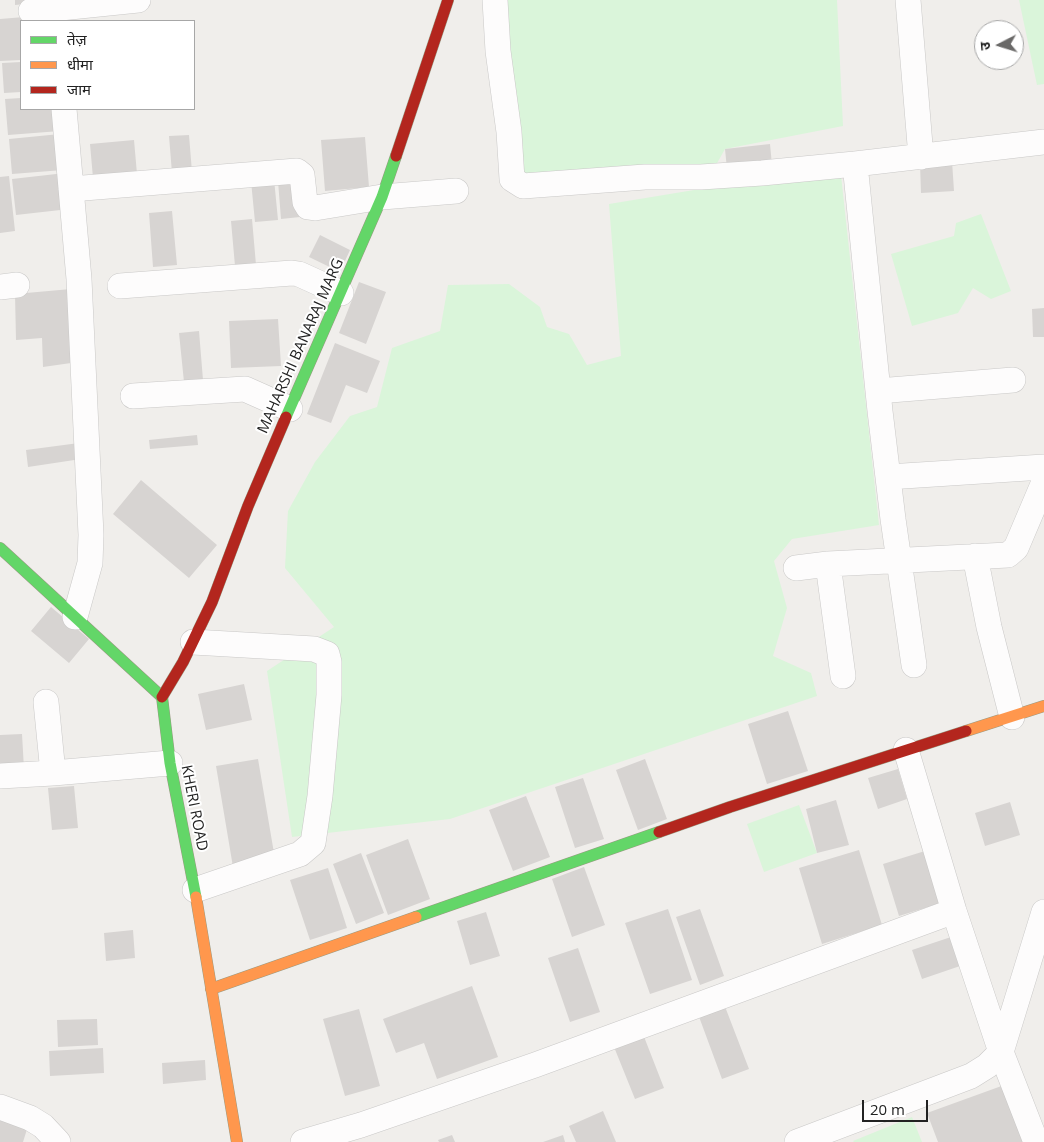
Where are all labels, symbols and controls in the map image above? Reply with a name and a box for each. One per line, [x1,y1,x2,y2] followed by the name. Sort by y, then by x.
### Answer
[20,20,195,110] legend
[974,20,1024,70] north arrow
[67,29,87,49] text: तेज़
[975,41,994,51] text: उ
[67,54,93,74] text: धीमा
[67,79,91,99] text: जाम
[254,256,348,436] street label: MAHARSHI BANARAJ MARG
[177,763,211,853] street label: KHERI ROAD
[864,1090,930,1122] scale bar
[870,1099,905,1119] text: 20 m

